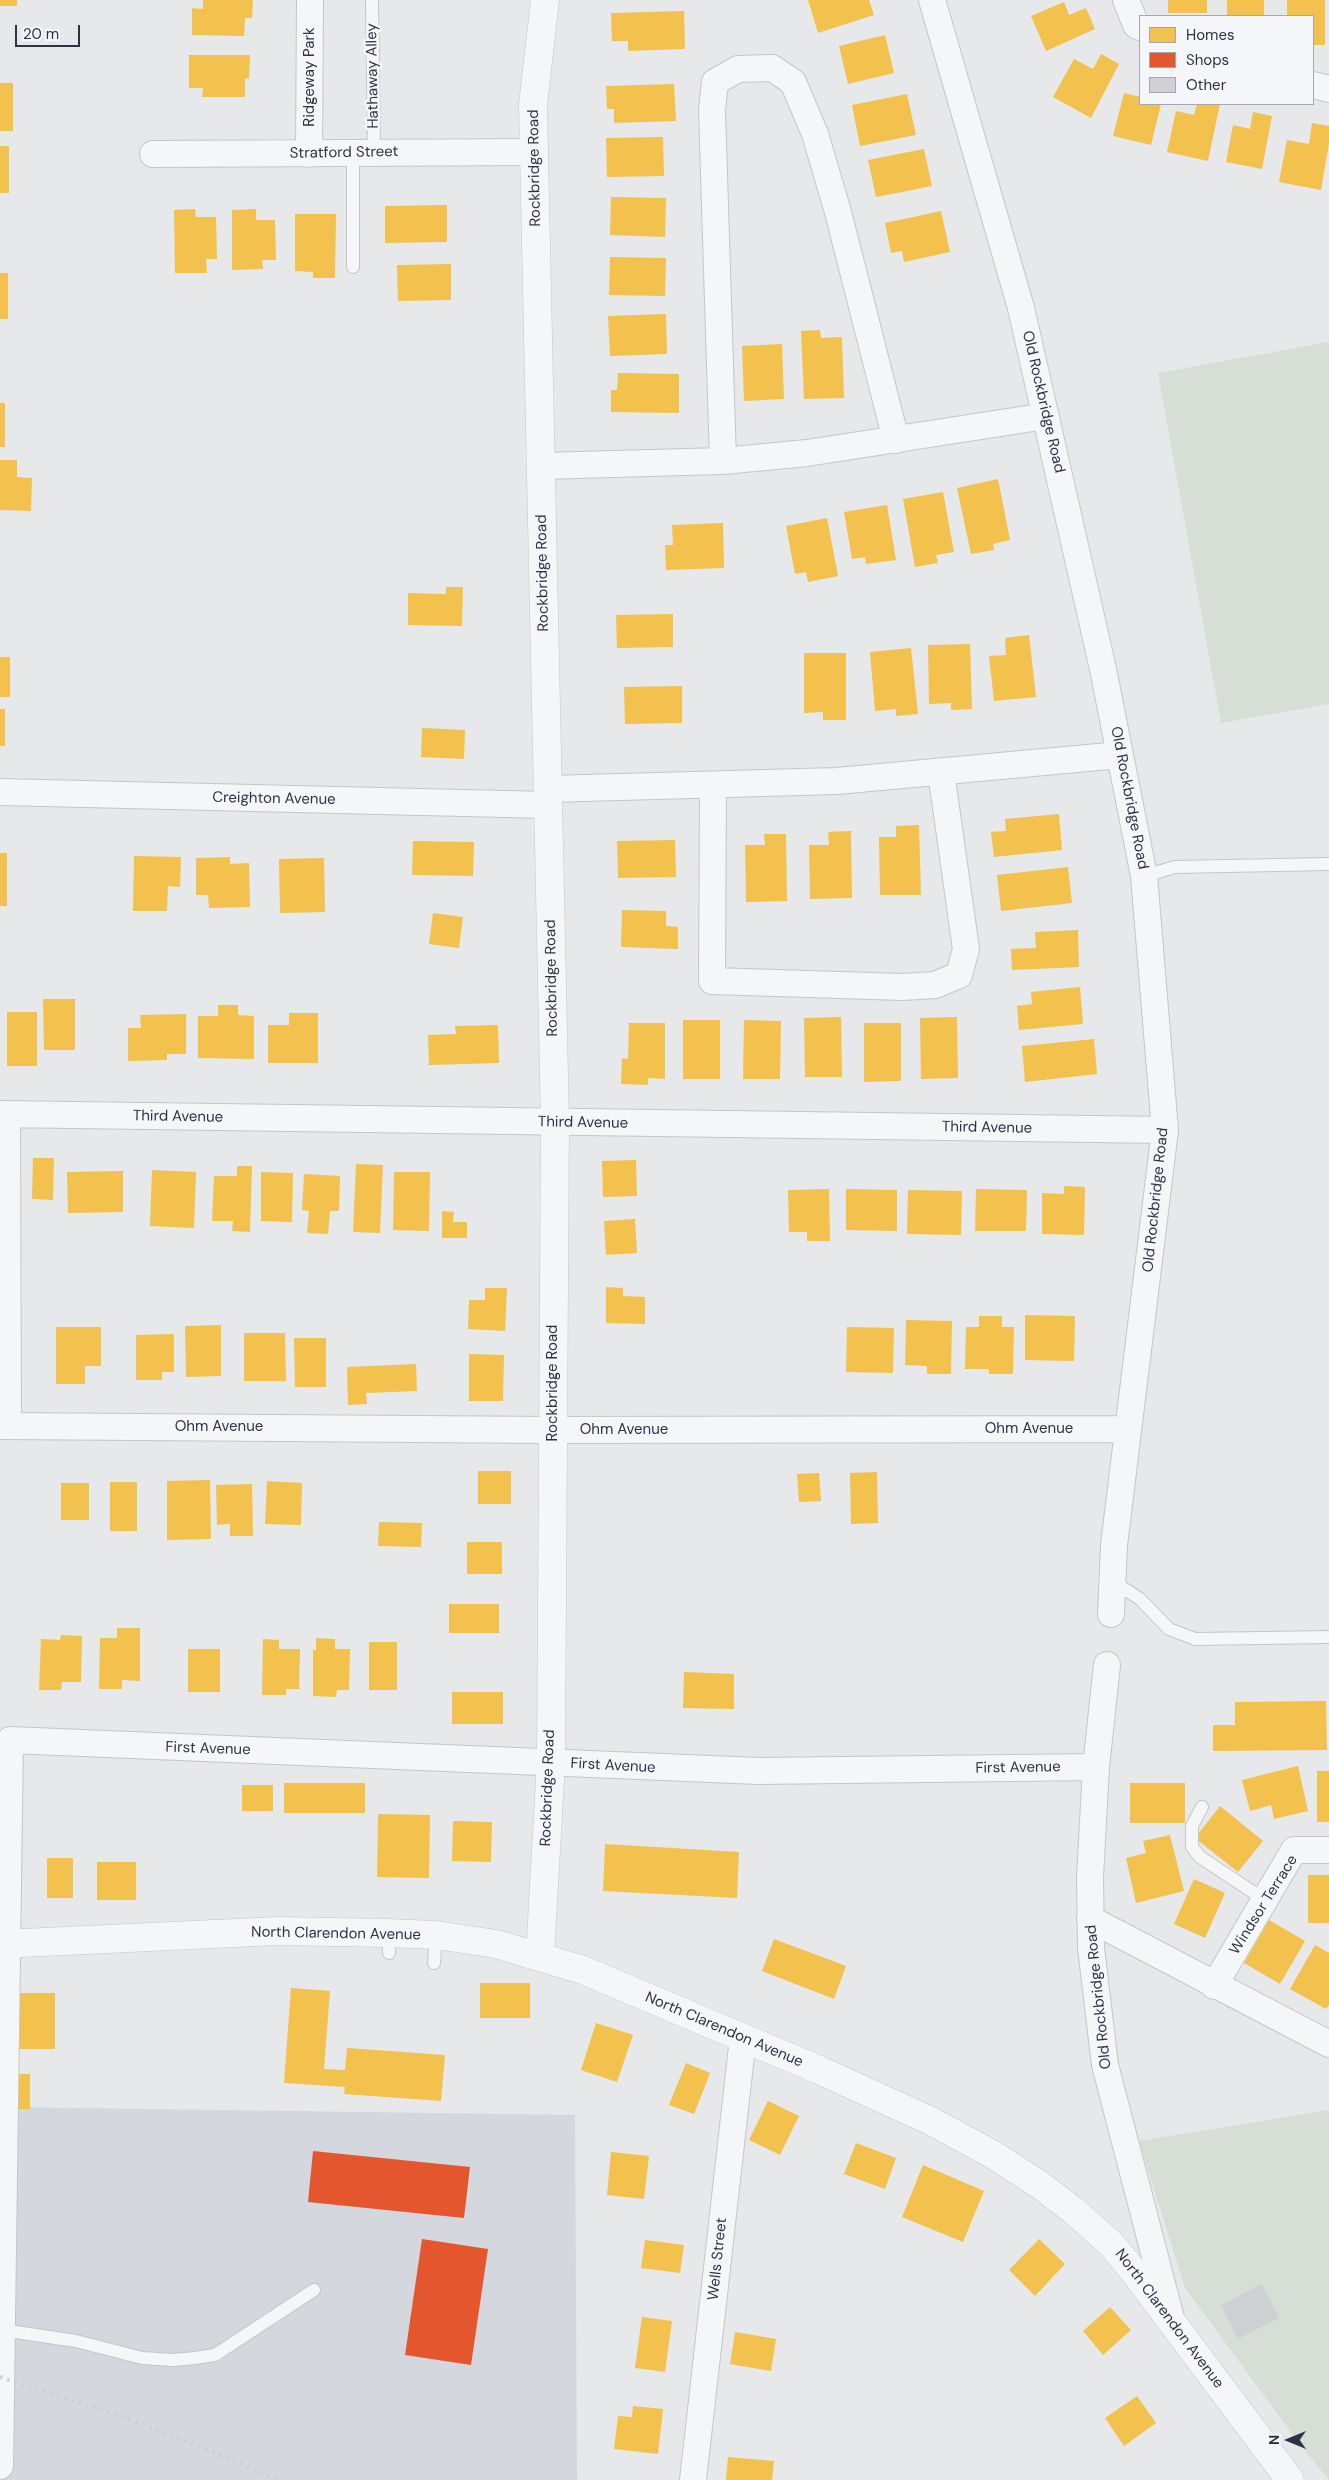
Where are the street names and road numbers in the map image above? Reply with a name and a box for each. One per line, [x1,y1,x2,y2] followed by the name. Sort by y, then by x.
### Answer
[363,23,383,129] street label: Hathaway Alley
[301,27,319,127] street label: Ridgeway Park
[525,109,545,227] street label: Rockbridge Road
[289,143,399,163] street label: Stratford Street
[1018,329,1068,475] street label: Old Rockbridge Road
[533,514,553,632] street label: Rockbridge Road
[1106,725,1152,871] street label: Old Rockbridge Road
[212,789,336,809] street label: Creighton Avenue
[542,919,562,1037] street label: Rockbridge Road
[133,1107,223,1127] street label: Third Avenue
[538,1113,628,1133] street label: Third Avenue
[942,1118,1032,1138] street label: Third Avenue
[1139,1127,1173,1273] street label: Old Rockbridge Road
[544,1325,562,1441] street label: Rockbridge Road
[175,1418,263,1436] street label: Ohm Avenue
[985,1420,1073,1438] street label: Ohm Avenue
[580,1421,668,1439] street label: Ohm Avenue
[537,1729,559,1847] street label: Rockbridge Road
[165,1739,251,1759] street label: First Avenue
[570,1755,656,1777] street label: First Avenue
[975,1758,1061,1778] street label: First Avenue
[1226,1852,1302,1958] street label: Windsor Terrace
[251,1924,421,1944] street label: North Clarendon Avenue
[1082,1924,1116,2070] street label: Old Rockbridge Road
[642,1989,806,2071] street label: North Clarendon Avenue
[705,2217,731,2301] street label: Wells Street
[1111,2246,1227,2392] street label: North Clarendon Avenue

